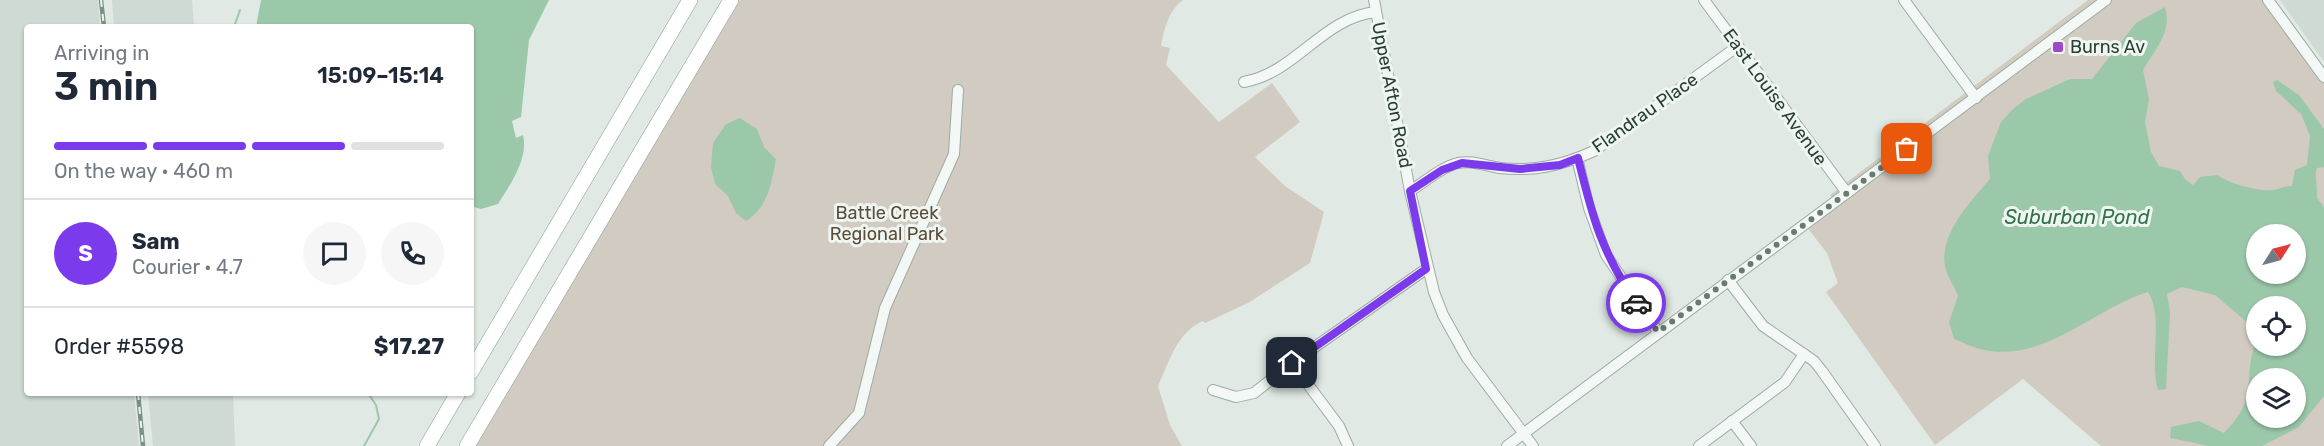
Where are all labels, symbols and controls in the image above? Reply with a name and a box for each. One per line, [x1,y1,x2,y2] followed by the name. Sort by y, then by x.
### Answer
[1367,20,1417,170] street label: Upper Afton Road
[1718,25,1832,169] street label: East Louise Avenue
[2070,36,2145,58] place label: Burns Av
[2051,40,2065,54] marker: Burns Av
[54,41,149,65] text: Arriving in
[317,62,444,89] text: 15:09–15:14
[54,64,159,110] text: 3 min
[1588,68,1702,158] street label: Flandrau Place
[1881,123,1932,174] pin
[1890,132,1923,165] icon: bag
[54,159,233,183] text: On the way · 460 m
[830,202,945,245] park label: Battle Creek Regional Park
[2004,205,2151,229] water label: Suburban Pond
[303,222,366,285] button: chat
[381,222,444,285] button: phone
[2246,224,2306,284] north arrow
[2246,224,2306,428] map controls
[132,228,180,255] text: Sam
[78,240,93,267] text: S
[132,255,243,279] text: Courier · 4.7
[1606,273,1666,333] courier
[1620,287,1653,320] icon: car
[2246,296,2306,356] button: locate
[54,333,184,360] text: Order #5598
[374,333,444,360] text: $17.27
[1266,337,1317,388] pin
[1275,346,1308,379] icon: home
[2246,368,2306,428] button: layers

